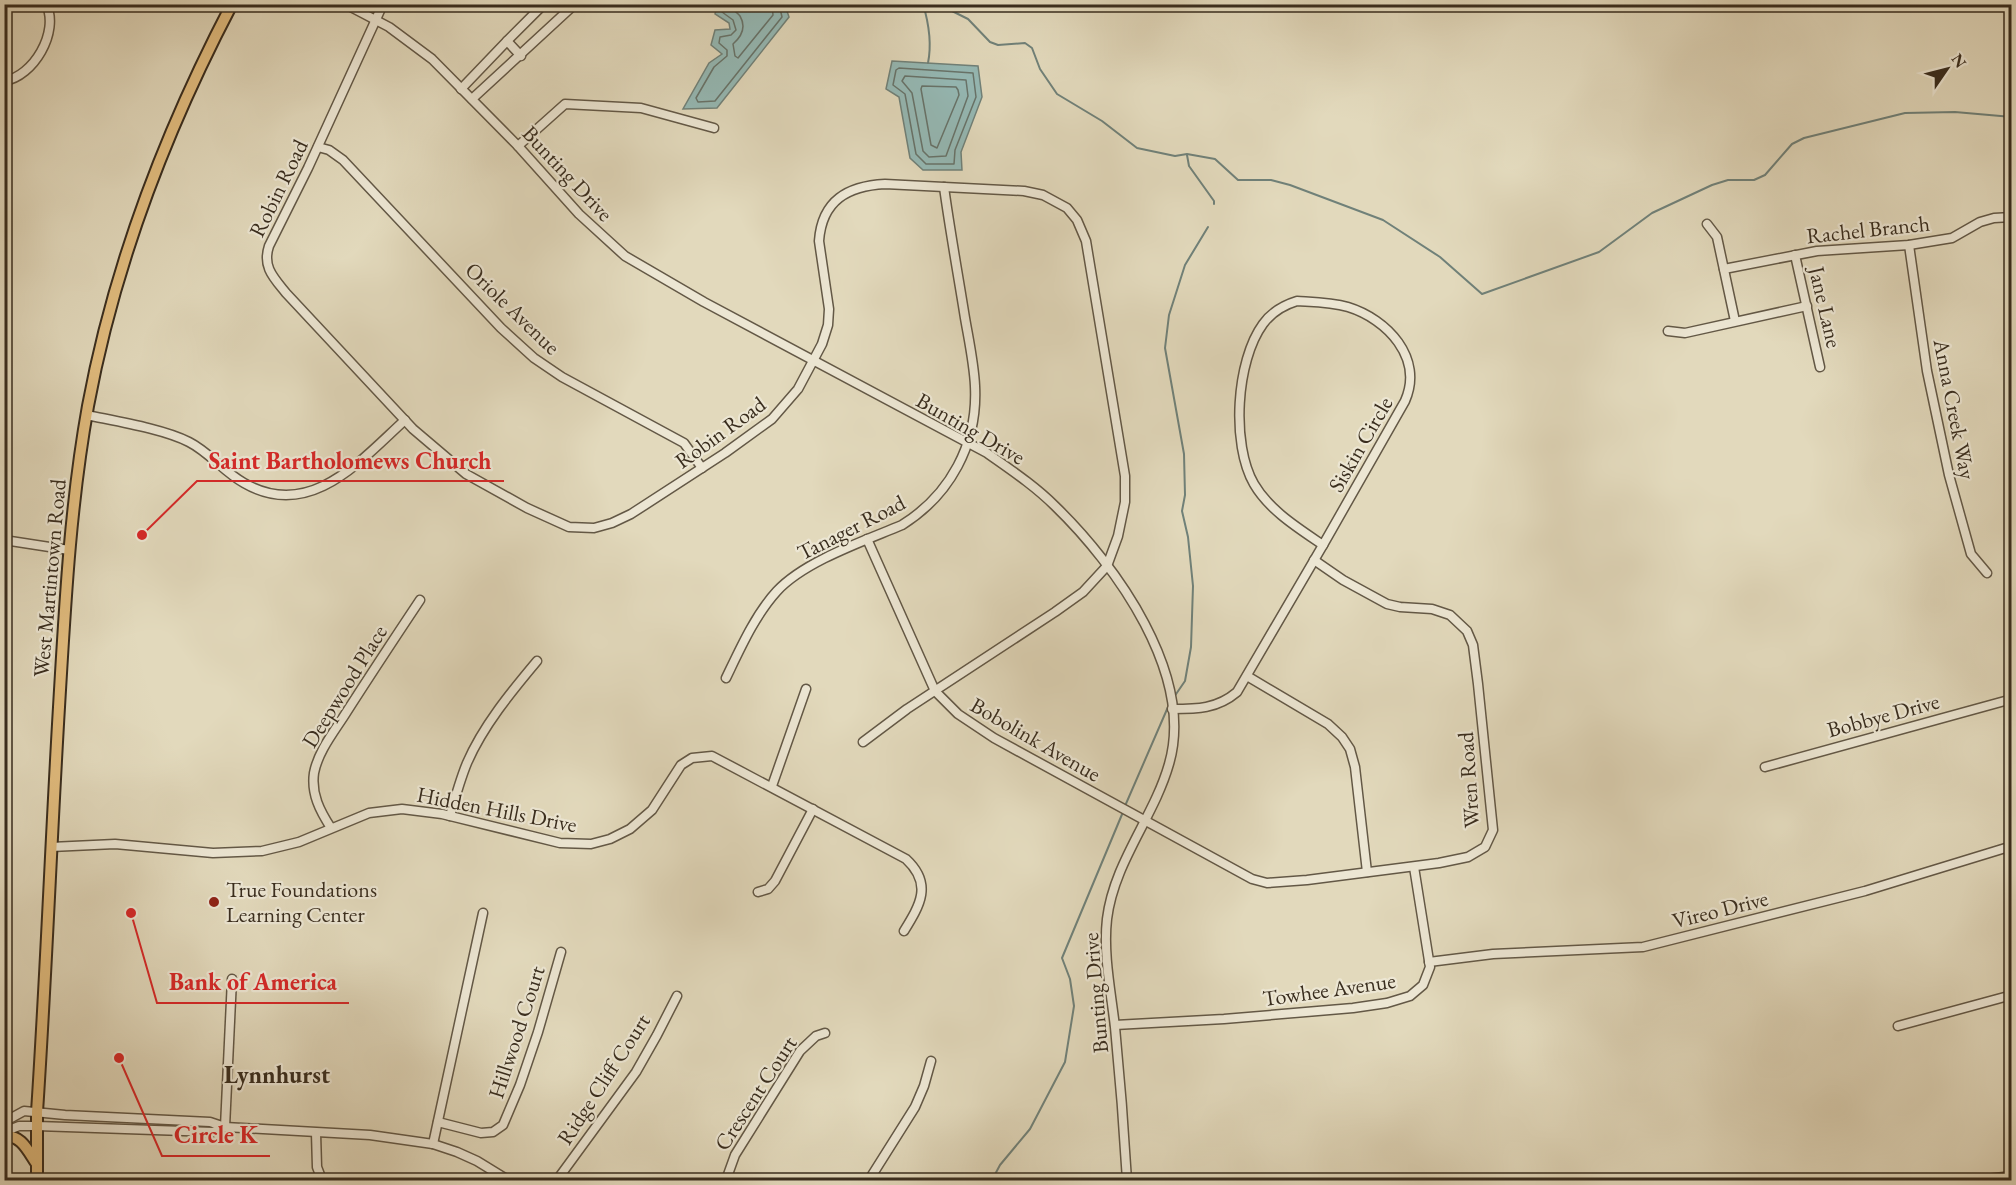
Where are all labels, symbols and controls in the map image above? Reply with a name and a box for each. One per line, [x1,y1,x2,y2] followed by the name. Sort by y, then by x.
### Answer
[1917,39,1977,99] north arrow
[1947,49,1971,72] text: N
[516,119,620,228] street label: Bunting Drive
[242,134,315,242] street label: Robin Road
[1805,209,1931,250] street label: Rachel Branch
[459,256,567,361] street label: Oriole Avenue
[1802,262,1849,351] street label: Jane Lane
[1926,335,1982,482] street label: Anna Creek Way
[911,386,1031,471] street label: Bunting Drive
[669,389,772,475] street label: Robin Road
[1321,391,1400,497] street label: Siskin Circle
[197,439,504,481] callout: Saint Bartholomews Church
[208,445,492,476] text: Saint Bartholomews Church
[26,477,73,678] street label: West Martintown Road
[792,487,911,567] street label: Tanager Road
[295,619,394,753] street label: Deepwood Place
[1824,686,1943,744] street label: Bobbye Drive
[965,690,1107,789] street label: Bobolink Avenue
[1451,730,1486,829] street label: Wren Road
[414,780,580,839] street label: Hidden Hills Drive
[226,875,377,929] place label: True Foundations Learning Center
[1669,883,1771,935] street label: Vireo Drive
[207,895,221,909] marker: True Foundations Learning Center
[1076,931,1115,1054] street label: Bunting Drive
[157,961,349,1003] callout: Bank of America
[481,962,552,1102] street label: Hillwood Court
[169,966,337,997] text: Bank of America
[1261,966,1398,1013] street label: Towhee Avenue
[550,1008,657,1150] street label: Ridge Cliff Court
[708,1030,803,1156] street label: Crescent Court
[224,1059,330,1091] district label: Lynnhurst
[162,1114,270,1156] callout: Circle K
[174,1119,259,1150] text: Circle K

